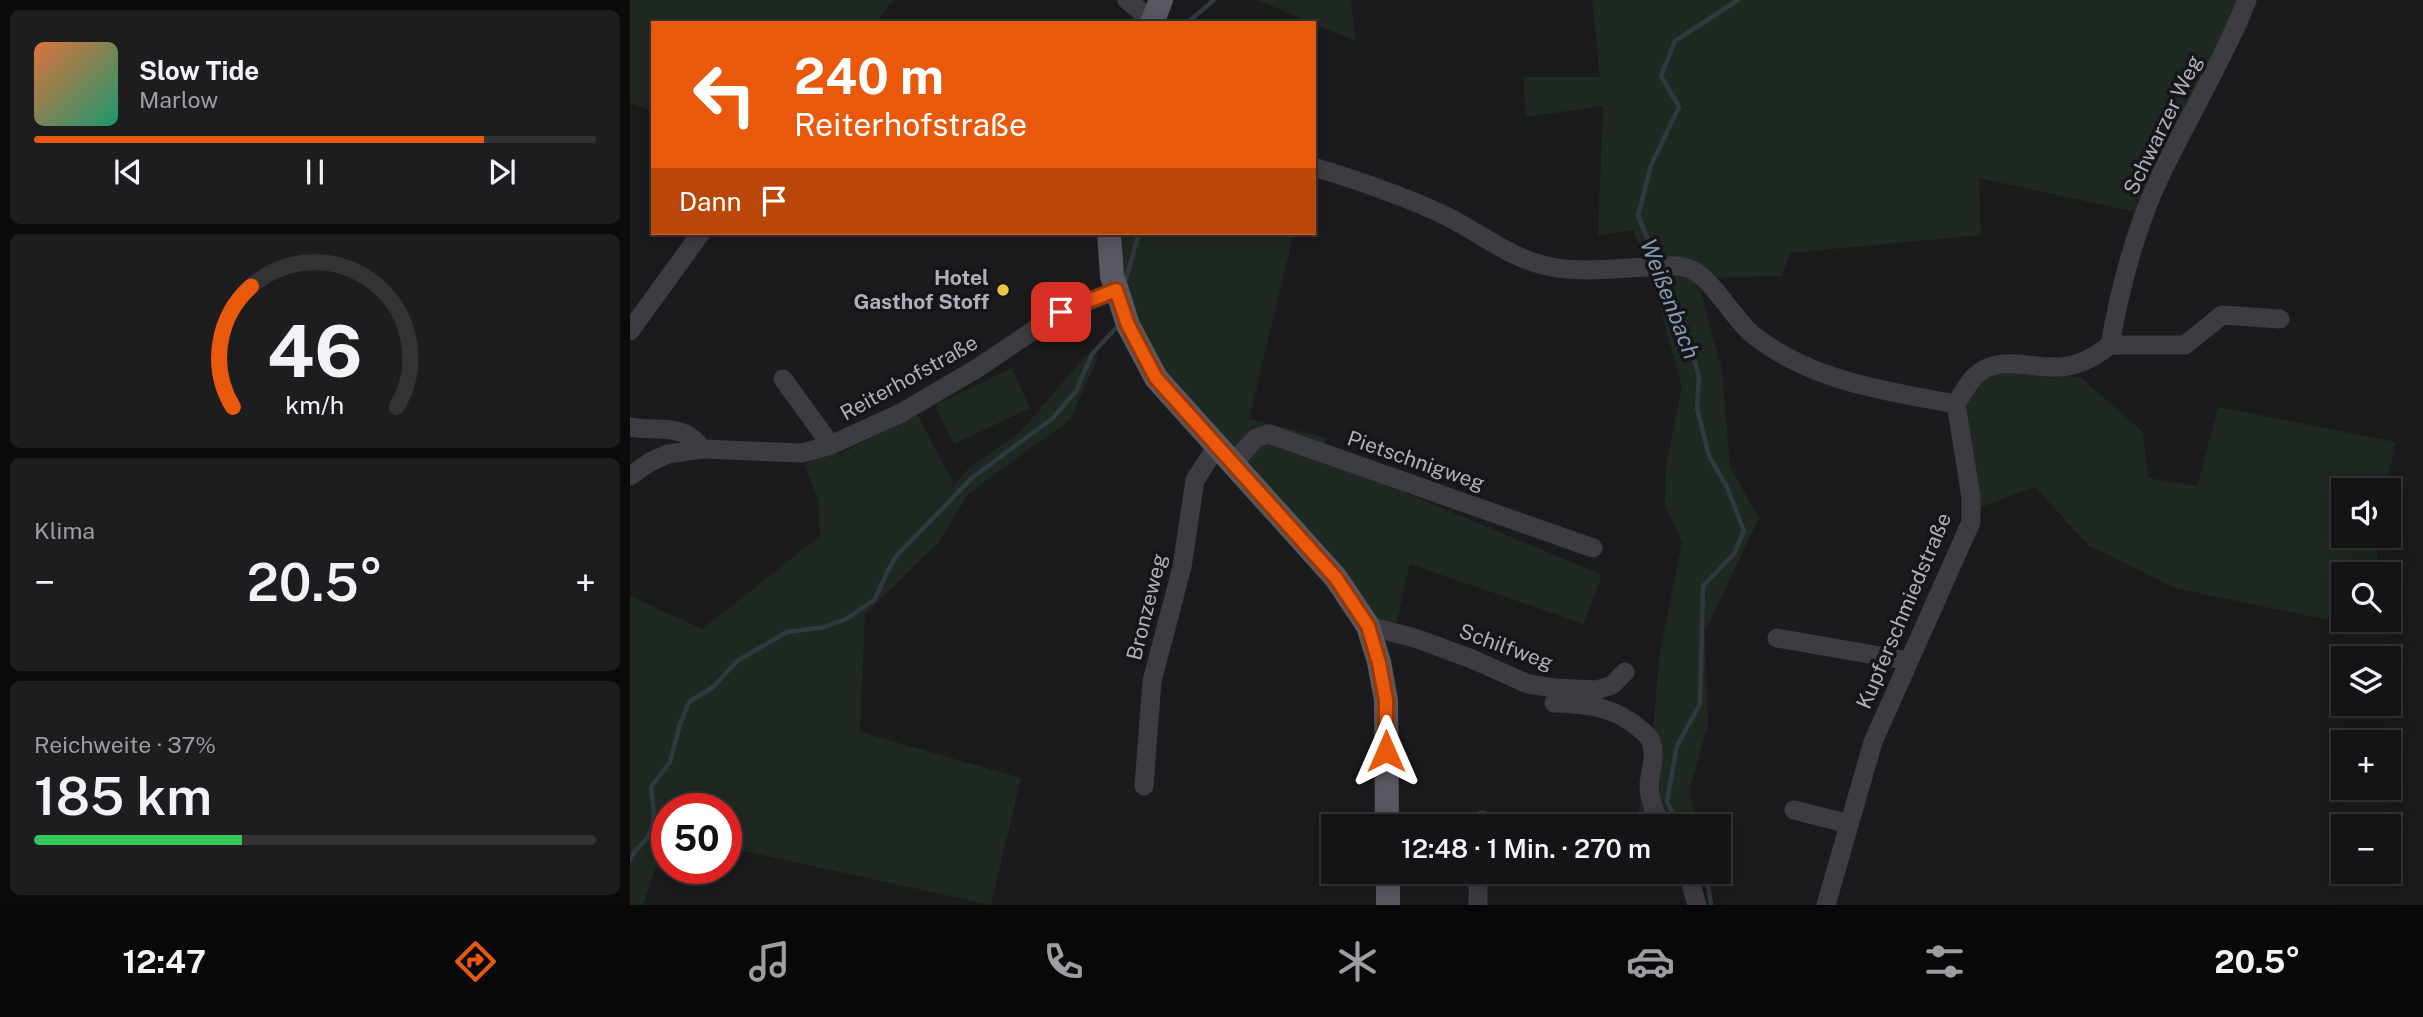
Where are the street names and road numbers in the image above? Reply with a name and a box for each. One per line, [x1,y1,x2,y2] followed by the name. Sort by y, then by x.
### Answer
[2118,51,2207,199] street label: Schwarzer Weg
[836,330,982,426] street label: Reiterhofstraße
[1344,425,1488,496] street label: Pietschnigweg
[1851,509,1956,713] street label: Kupferschmiedstraße
[1121,551,1172,663] street label: Bronzeweg
[1456,618,1557,675] street label: Schilfweg

